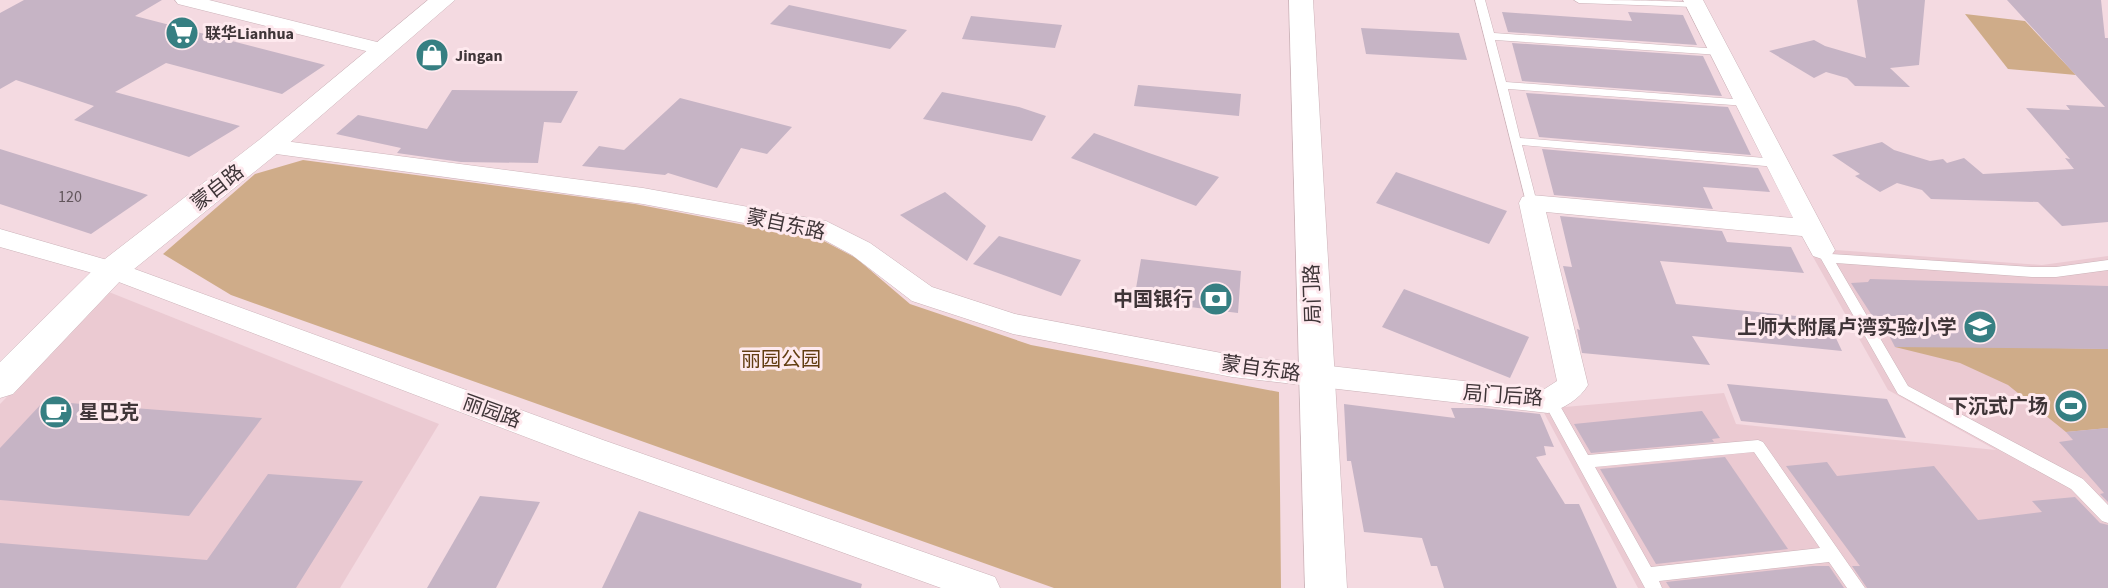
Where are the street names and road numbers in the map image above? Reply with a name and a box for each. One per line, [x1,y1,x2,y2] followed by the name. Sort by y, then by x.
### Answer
[185,158,250,217] street label: 蒙自路
[744,203,828,247] street label: 蒙自东路
[1298,263,1328,324] street label: 局门路
[1219,350,1302,388] street label: 蒙自东路
[1462,379,1544,413] street label: 局门后路
[459,389,525,435] street label: 丽园路

